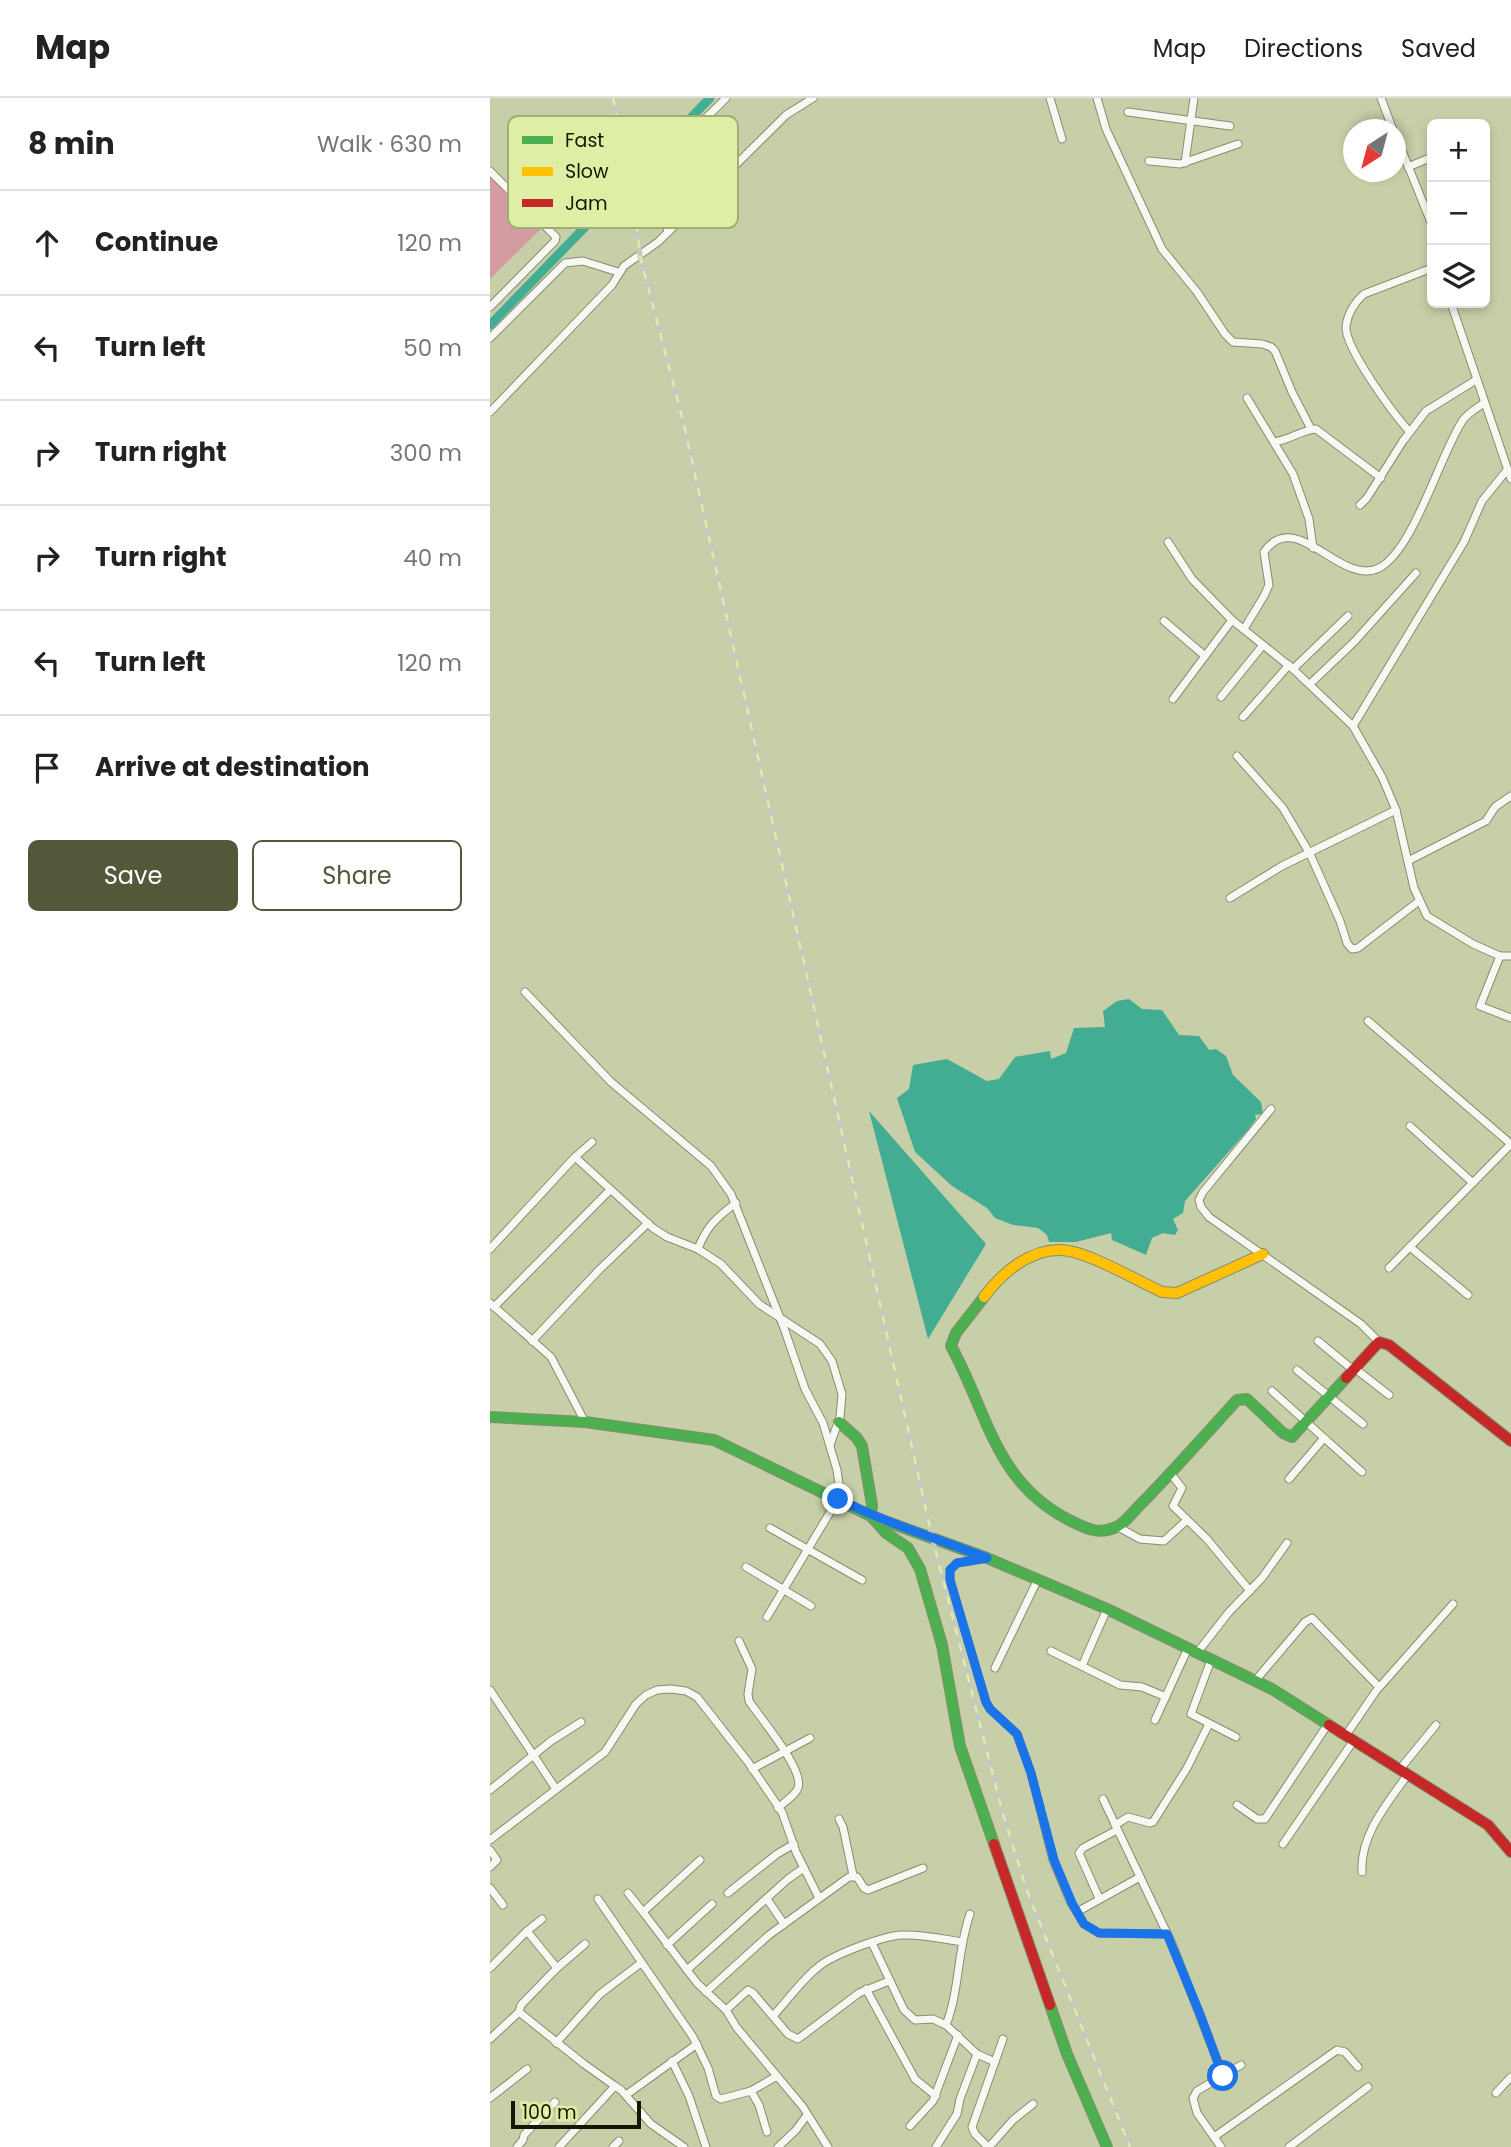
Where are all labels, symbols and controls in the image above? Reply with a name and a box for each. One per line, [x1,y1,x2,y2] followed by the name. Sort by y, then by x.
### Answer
[35,24,110,71] text: Map
[1153,32,1206,65] text: Map
[1244,32,1363,65] text: Directions
[1401,32,1476,65] text: Saved
[508,116,738,228] legend
[1343,119,1406,182] north arrow
[1427,119,1490,308] map controls
[1427,119,1490,182] button: +
[28,122,115,165] text: 8 min
[565,127,604,154] text: Fast
[317,128,462,160] text: Walk · 630 m
[565,158,609,185] text: Slow
[1427,182,1490,245] button: −
[565,190,607,217] text: Jam
[28,224,66,262] icon: ahead
[95,224,218,260] text: Continue
[397,227,462,259] text: 120 m
[1427,245,1490,308] button: layers
[28,329,66,367] icon: left
[95,329,206,365] text: Turn left
[403,332,462,364] text: 50 m
[28,434,66,472] icon: right
[95,434,227,470] text: Turn right
[390,437,462,469] text: 300 m
[28,539,66,577] icon: right
[95,539,227,575] text: Turn right
[403,542,462,574] text: 40 m
[28,644,66,682] icon: left
[95,644,206,680] text: Turn left
[397,647,462,679] text: 120 m
[28,749,66,787] icon: arrive
[95,749,370,785] text: Arrive at destination
[28,840,238,911] button: Save
[252,840,462,911] button: Share
[822,1483,853,1514] route end
[1207,2060,1238,2091] route start
[511,2098,640,2130] scale bar
[522,2099,577,2126] text: 100 m

